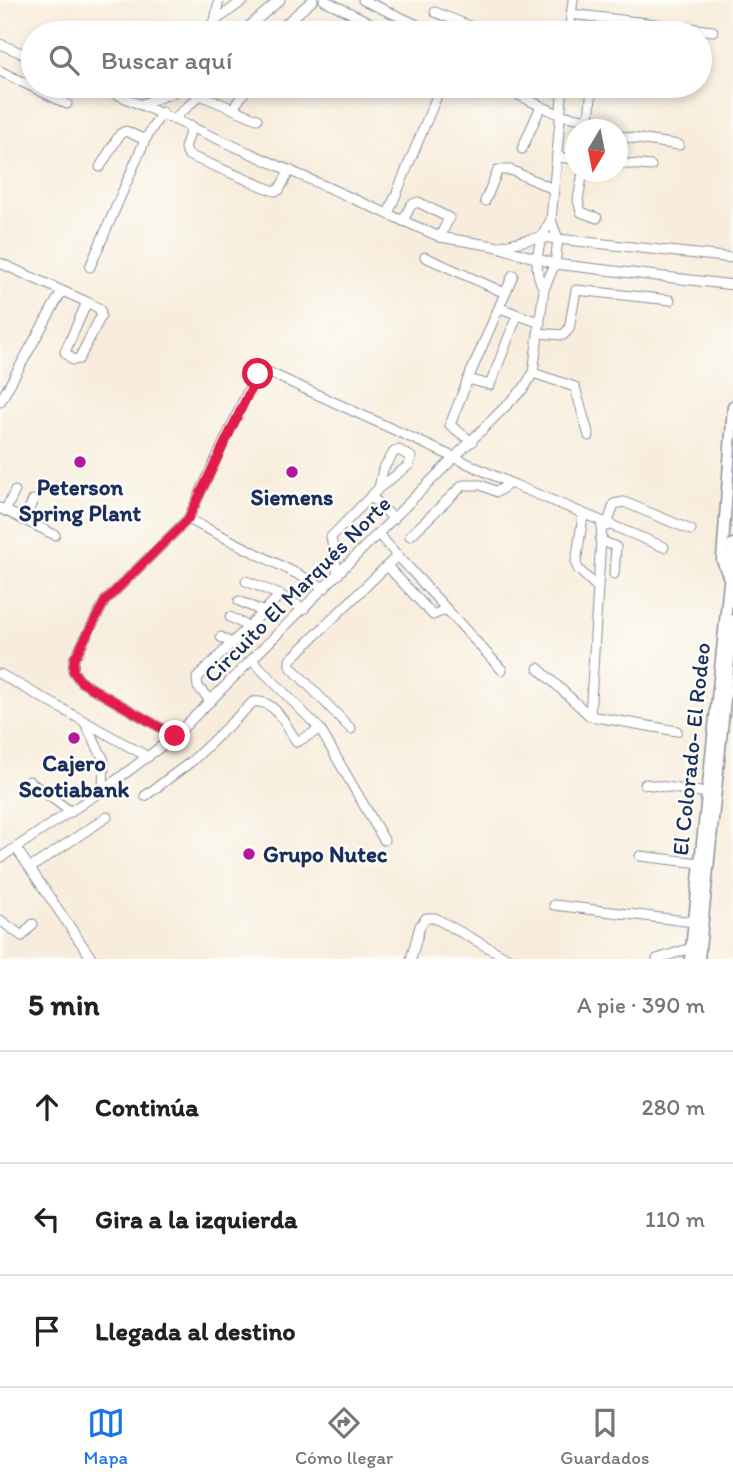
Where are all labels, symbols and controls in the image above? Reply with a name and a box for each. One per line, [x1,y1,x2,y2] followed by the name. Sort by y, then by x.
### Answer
[21,21,712,98] search box
[45,41,83,79] icon: search
[101,44,232,76] text: Buscar aquí
[565,119,628,182] north arrow
[242,358,273,389] route start
[72,454,88,470] marker: Peterson Spring Plant
[284,464,300,480] marker: Siemens
[19,473,142,527] place label: Peterson Spring Plant
[251,483,333,511] place label: Siemens
[198,490,396,688] street label: Circuito El Marqués Norte
[666,641,716,857] street label: El Colorado- El Rodeo
[159,720,190,751] route end
[66,730,82,746] marker: Cajero Scotiabank
[19,749,130,803] place label: Cajero Scotiabank
[263,840,388,868] place label: Grupo Nutec
[241,846,257,862] marker: Grupo Nutec
[28,986,99,1023] text: 5 min
[577,991,705,1019] text: A pie · 390 m
[28,1088,66,1126] icon: ahead
[95,1091,199,1123] text: Continúa
[642,1093,705,1121] text: 280 m
[28,1200,66,1238] icon: left
[95,1203,298,1235] text: Gira a la izquierda
[645,1205,705,1233] text: 110 m
[28,1312,66,1350] icon: arrive
[95,1315,296,1347] text: Llegada al destino
[84,1404,128,1469] tab: Mapa
[295,1404,393,1469] tab: Cómo llegar
[560,1404,649,1469] tab: Guardados

